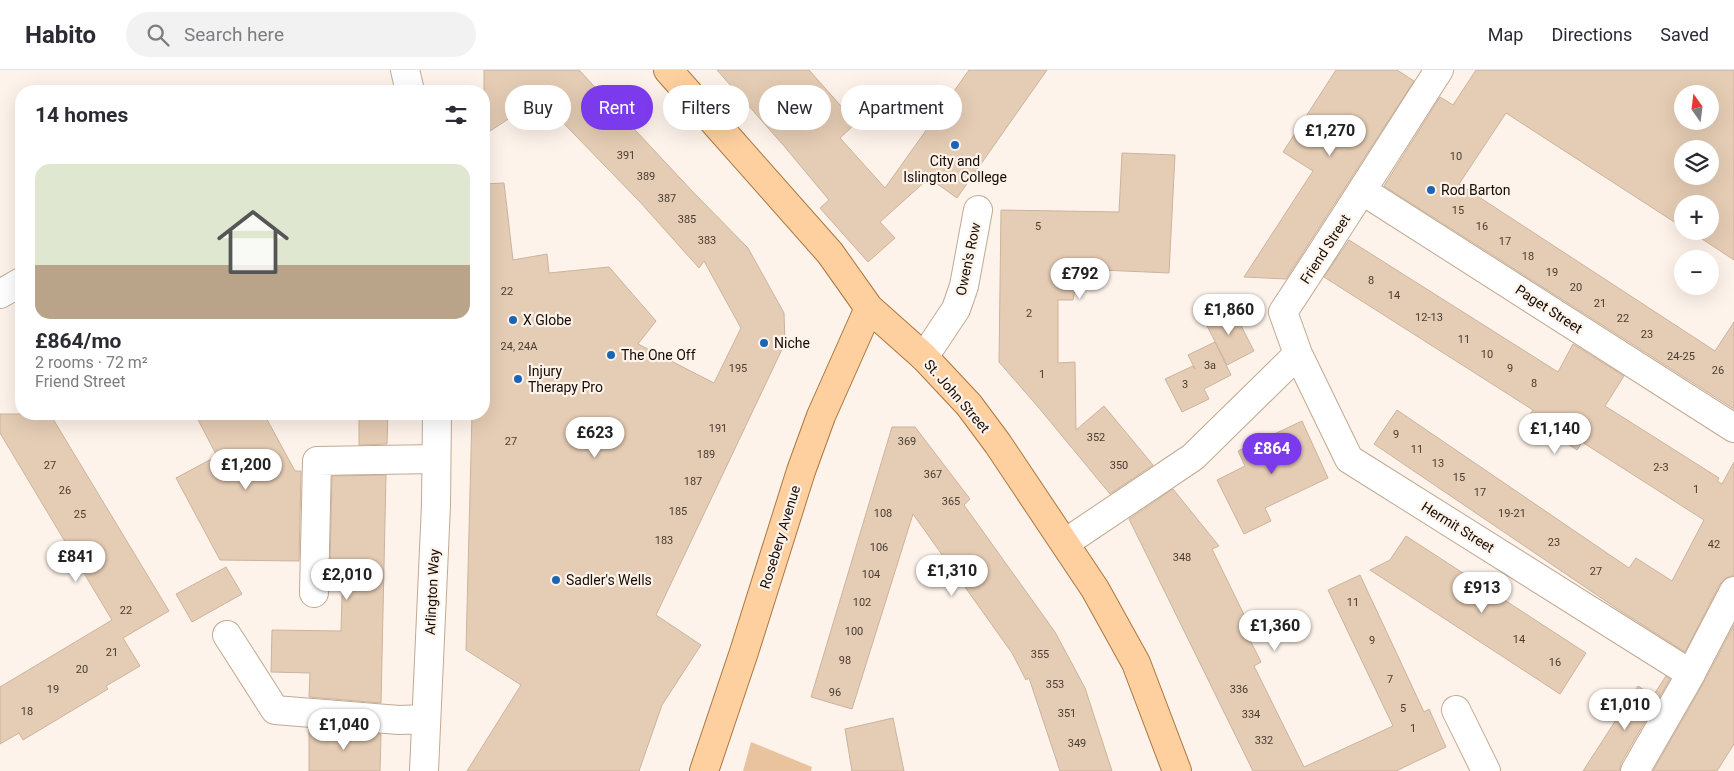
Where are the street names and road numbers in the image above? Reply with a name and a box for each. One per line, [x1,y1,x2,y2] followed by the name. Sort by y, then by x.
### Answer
[1297,211,1353,287] street label: Friend Street
[952,221,984,297] street label: Owen's Row
[1512,281,1586,337] street label: Paget Street
[921,356,993,436] street label: St. John Street
[757,483,803,591] street label: Rosebery Avenue
[1419,498,1498,556] street label: Hermit Street
[422,548,442,635] street label: Arlington Way

